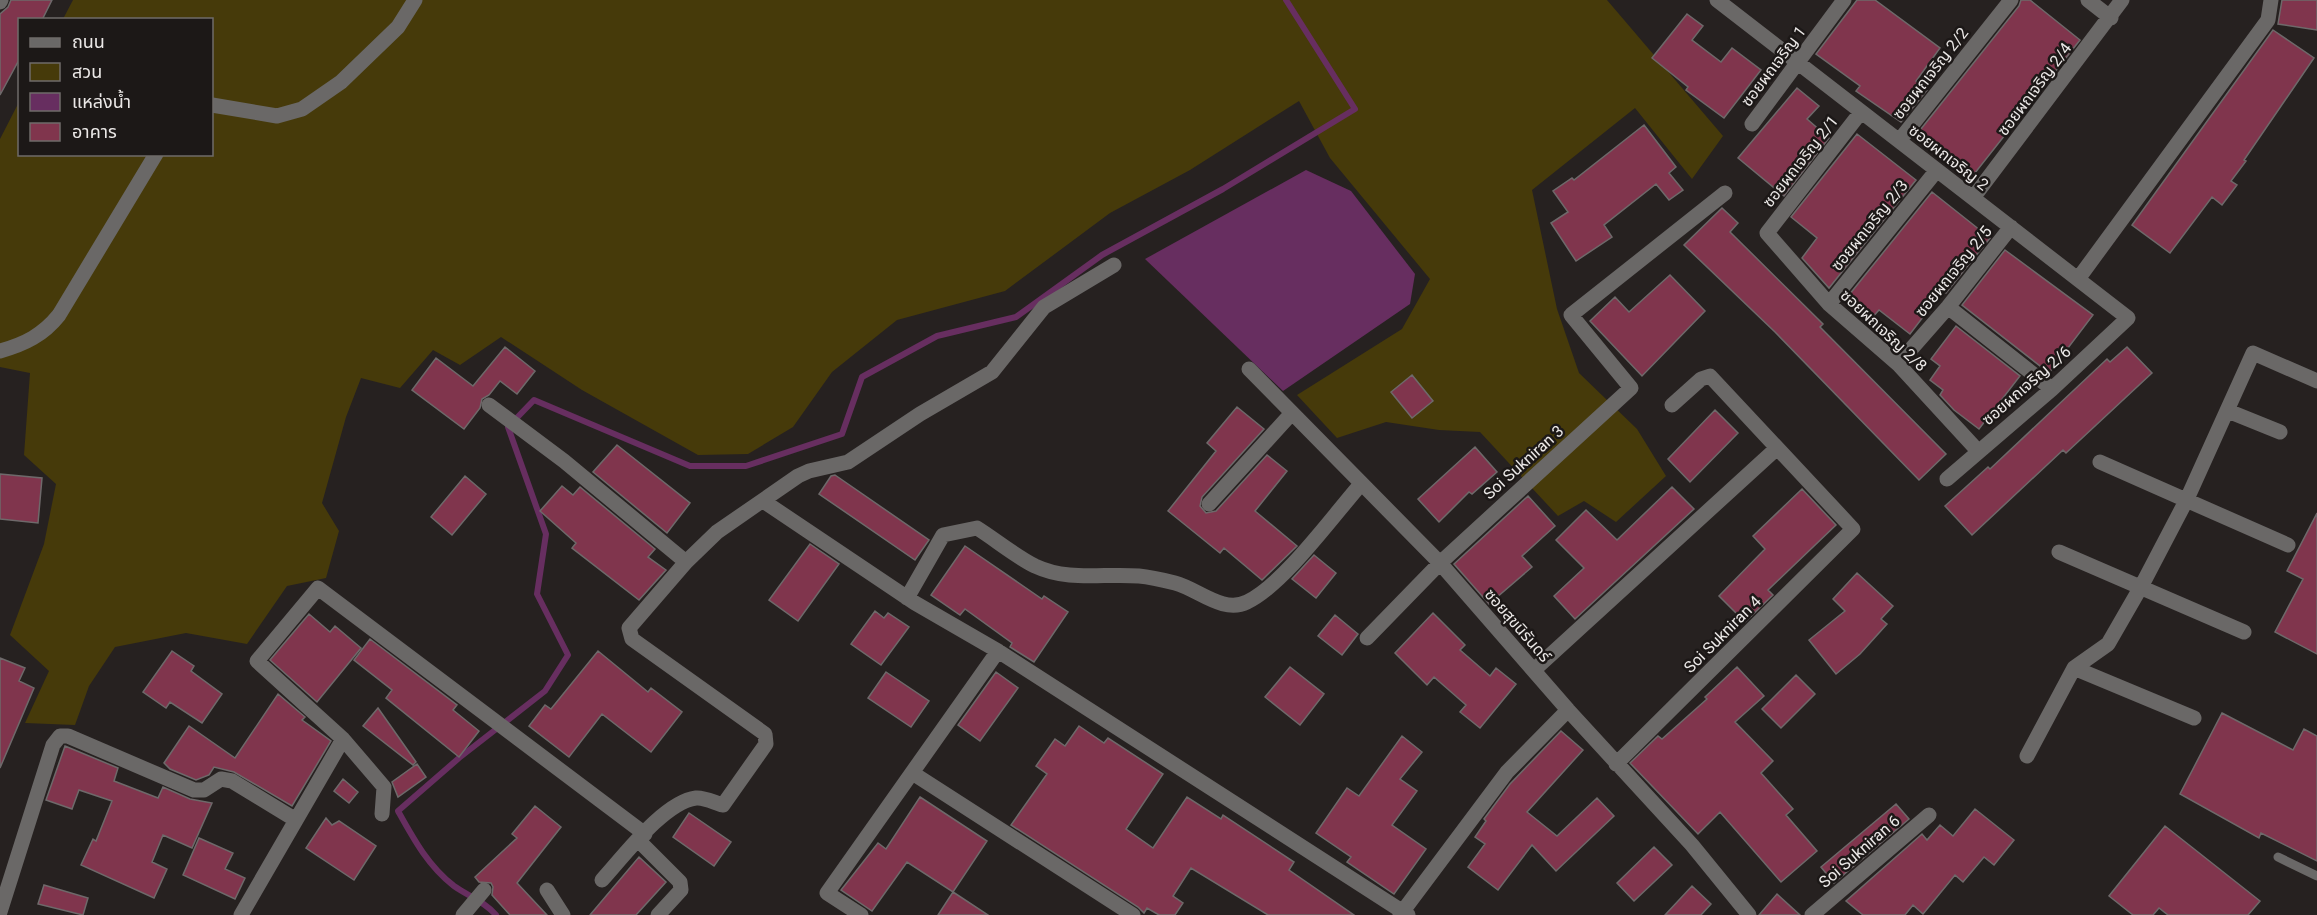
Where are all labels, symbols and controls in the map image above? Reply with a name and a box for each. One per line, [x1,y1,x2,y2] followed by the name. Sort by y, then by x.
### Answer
[18,18,213,156] legend
[1737,22,1810,110] street label: ซอยผถเจริญ 1
[1889,24,1972,123] street label: ซอยผถเจริญ 2/2
[72,31,105,52] text: ถนน
[1993,39,2075,139] street label: ซอยผถเจริญ 2/4
[72,61,102,82] text: สวน
[72,89,131,112] text: แหล่งน้ำ
[1759,112,1842,211] street label: ซอยผถเจริญ 2/1
[1905,120,1992,194] street label: ซอยผถเจริญ 2
[72,121,117,142] text: อาคาร
[1827,176,1912,275] street label: ซอยผถเจริญ 2/3
[1911,222,1996,321] street label: ซอยผถเจริญ 2/5
[1836,285,1931,375] street label: ซอยผถเจริญ 2/8
[1978,342,2075,429] street label: ซอยผถเจริญ 2/6
[1479,421,1567,503] street label: Soi Sukniran 3
[1481,585,1555,666] street label: ซอยสุขนิรันดร์
[1680,592,1765,677] street label: Soi Sukniran 4
[1815,811,1904,892] street label: Soi Sukniran 6

